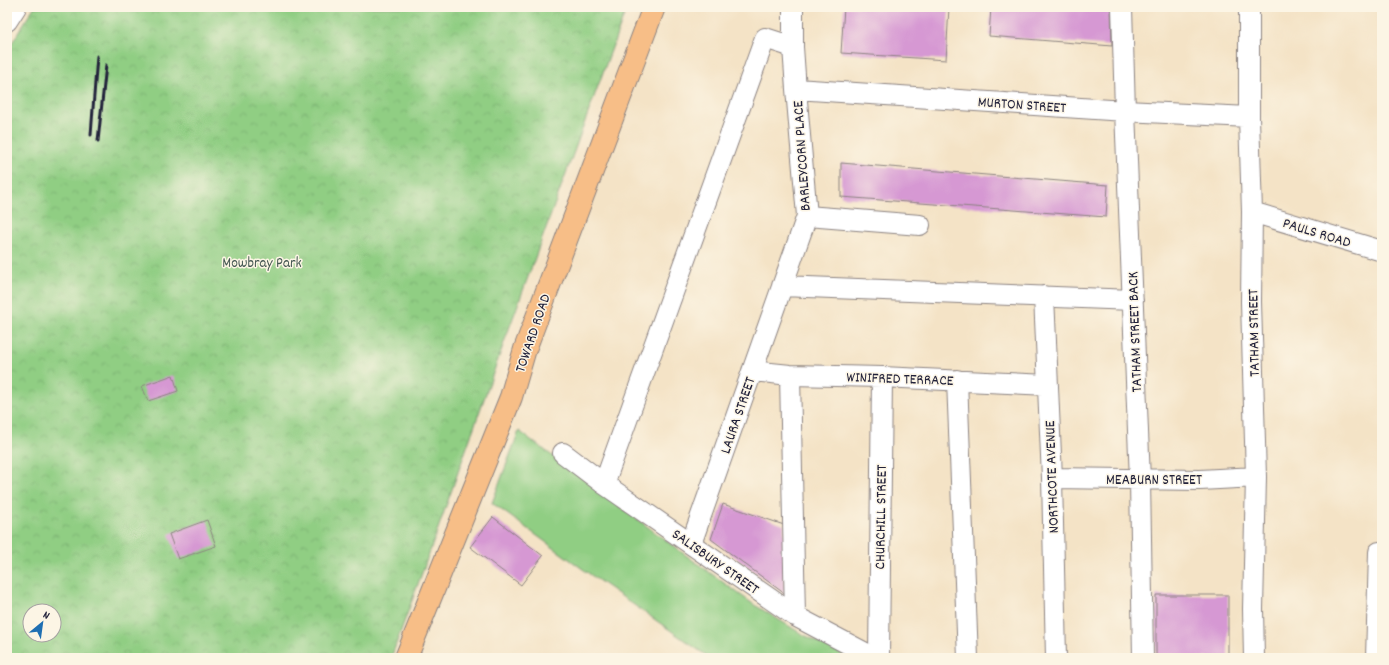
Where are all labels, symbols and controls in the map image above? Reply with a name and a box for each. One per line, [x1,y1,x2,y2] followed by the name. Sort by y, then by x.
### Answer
[977,92,1067,120] street label: MURTON STREET
[788,100,818,212] street label: BARLEYCORN PLACE
[1280,213,1353,255] street label: PAULS ROAD
[222,253,302,275] park label: Mowbray Park
[1123,271,1149,393] street label: TATHAM STREET BACK
[1243,289,1267,377] street label: TATHAM STREET
[510,291,558,376] street label: TOWARD ROAD
[846,367,954,393] street label: WINIFRED TERRACE
[715,374,762,457] street label: LAURA STREET
[1040,420,1066,534] street label: NORTHCOTE AVENUE
[870,465,894,570] street label: CHURCHILL STREET
[1106,470,1202,492] street label: MEABURN STREET
[667,524,763,601] street label: SALISBURY STREET
[22,603,62,643] north arrow
[40,608,53,625] text: N

